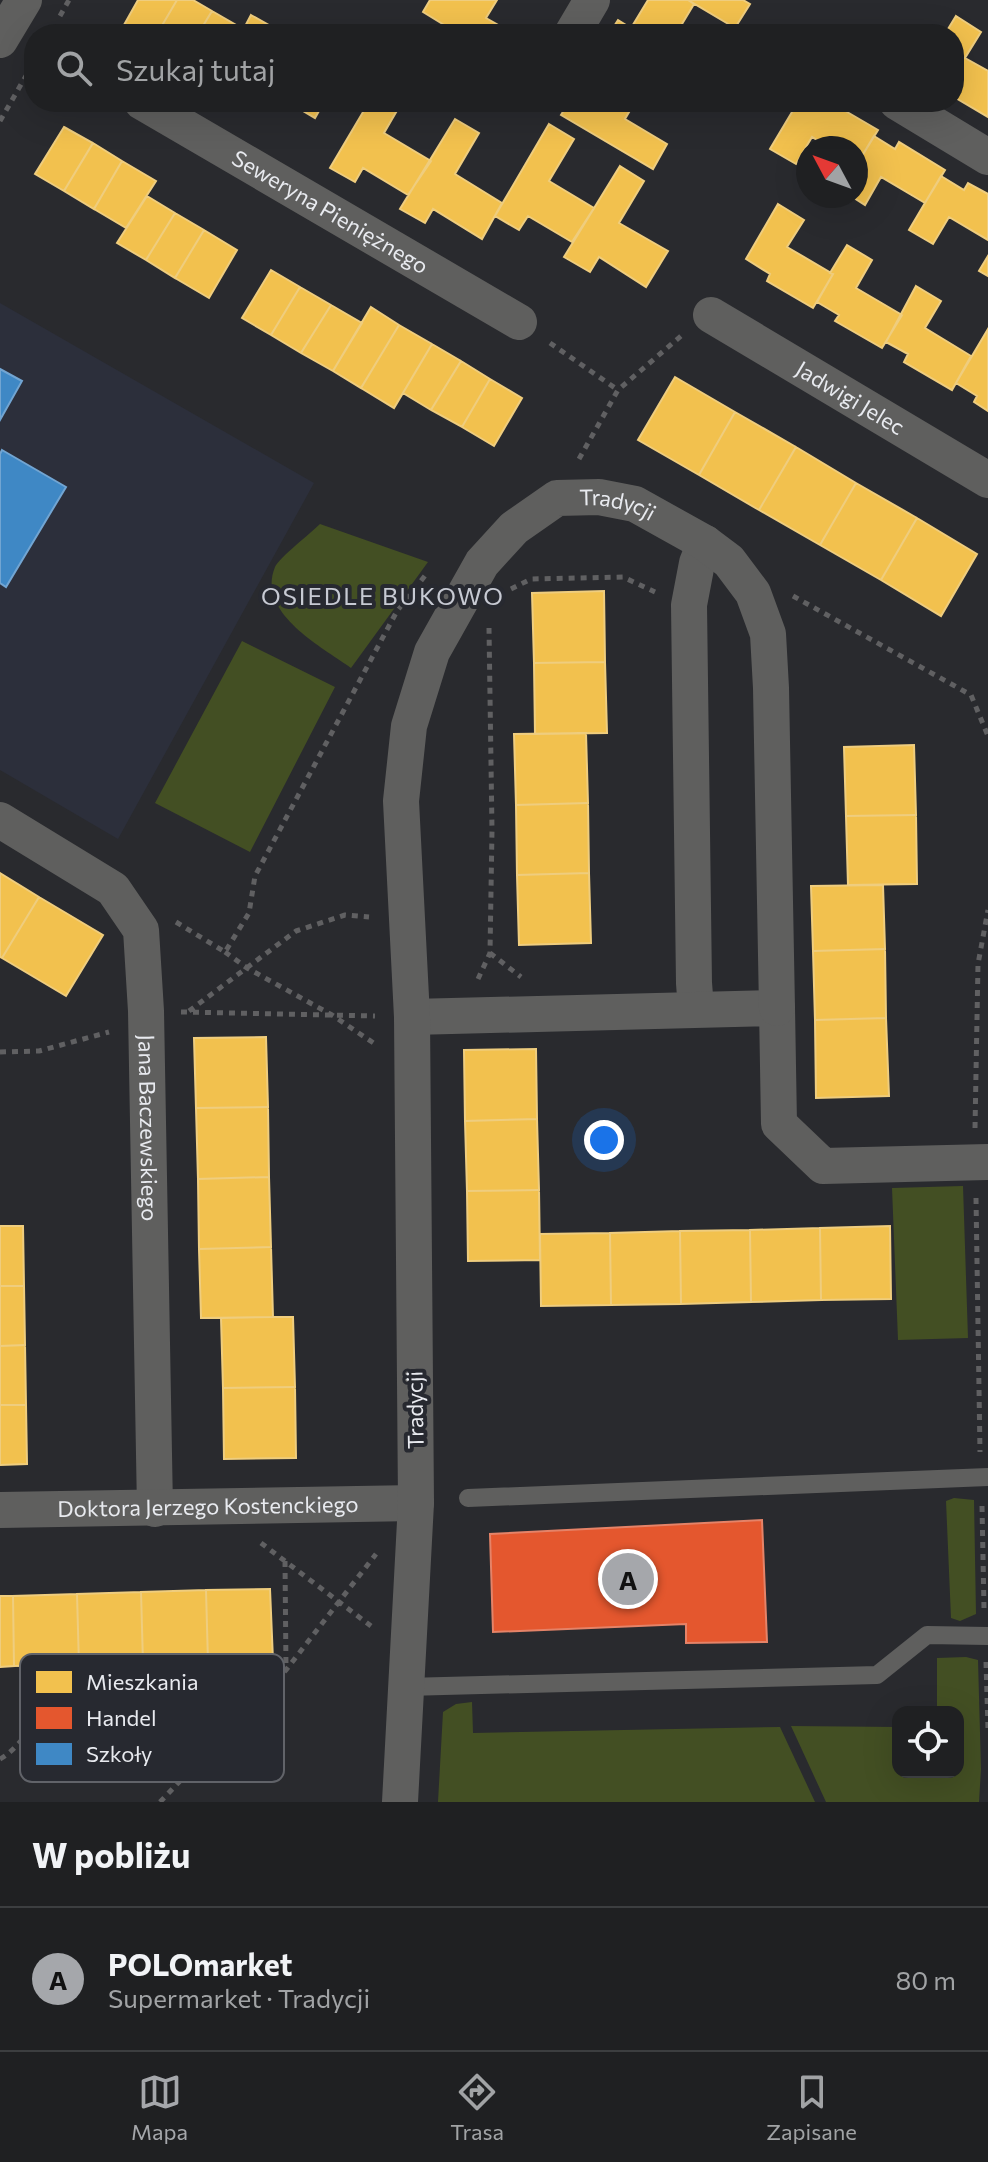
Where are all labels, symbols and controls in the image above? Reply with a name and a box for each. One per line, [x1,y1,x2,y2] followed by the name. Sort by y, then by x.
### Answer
[24,24,964,112] search box
[52,46,96,90] icon: search
[116,50,275,87] text: Szukaj tutaj
[796,136,868,208] north arrow
[228,144,433,279] street label: Seweryna Pieniężnego
[791,355,910,440] street label: Jadwigi Jelec
[579,483,661,526] street label: Tradycji
[261,581,505,610] district label: OSIEDLE BUKOWO
[133,1034,164,1221] street label: Jana Baczewskiego
[584,1120,624,1160] your location
[400,1371,429,1449] street label: Tradycji
[57,1490,359,1522] street label: Doktora Jerzego Kostenckiego
[602,1549,654,1609] pin: A
[20,1654,284,1782] legend
[86,1668,198,1695] text: Mieszkania
[86,1704,157,1731] text: Handel
[892,1706,964,1778] map controls
[892,1706,964,1778] button: locate
[86,1740,152,1767] text: Szkoły
[32,1833,190,1875] text: W pobliżu
[108,1945,292,1982] text: POLOmarket
[49,1964,67,1995] text: A
[896,1964,956,1995] text: 80 m
[108,1982,370,2013] text: Supermarket · Tradycji
[131,2070,188,2145] tab: Mapa
[450,2070,504,2145] tab: Trasa
[766,2070,857,2145] tab: Zapisane

